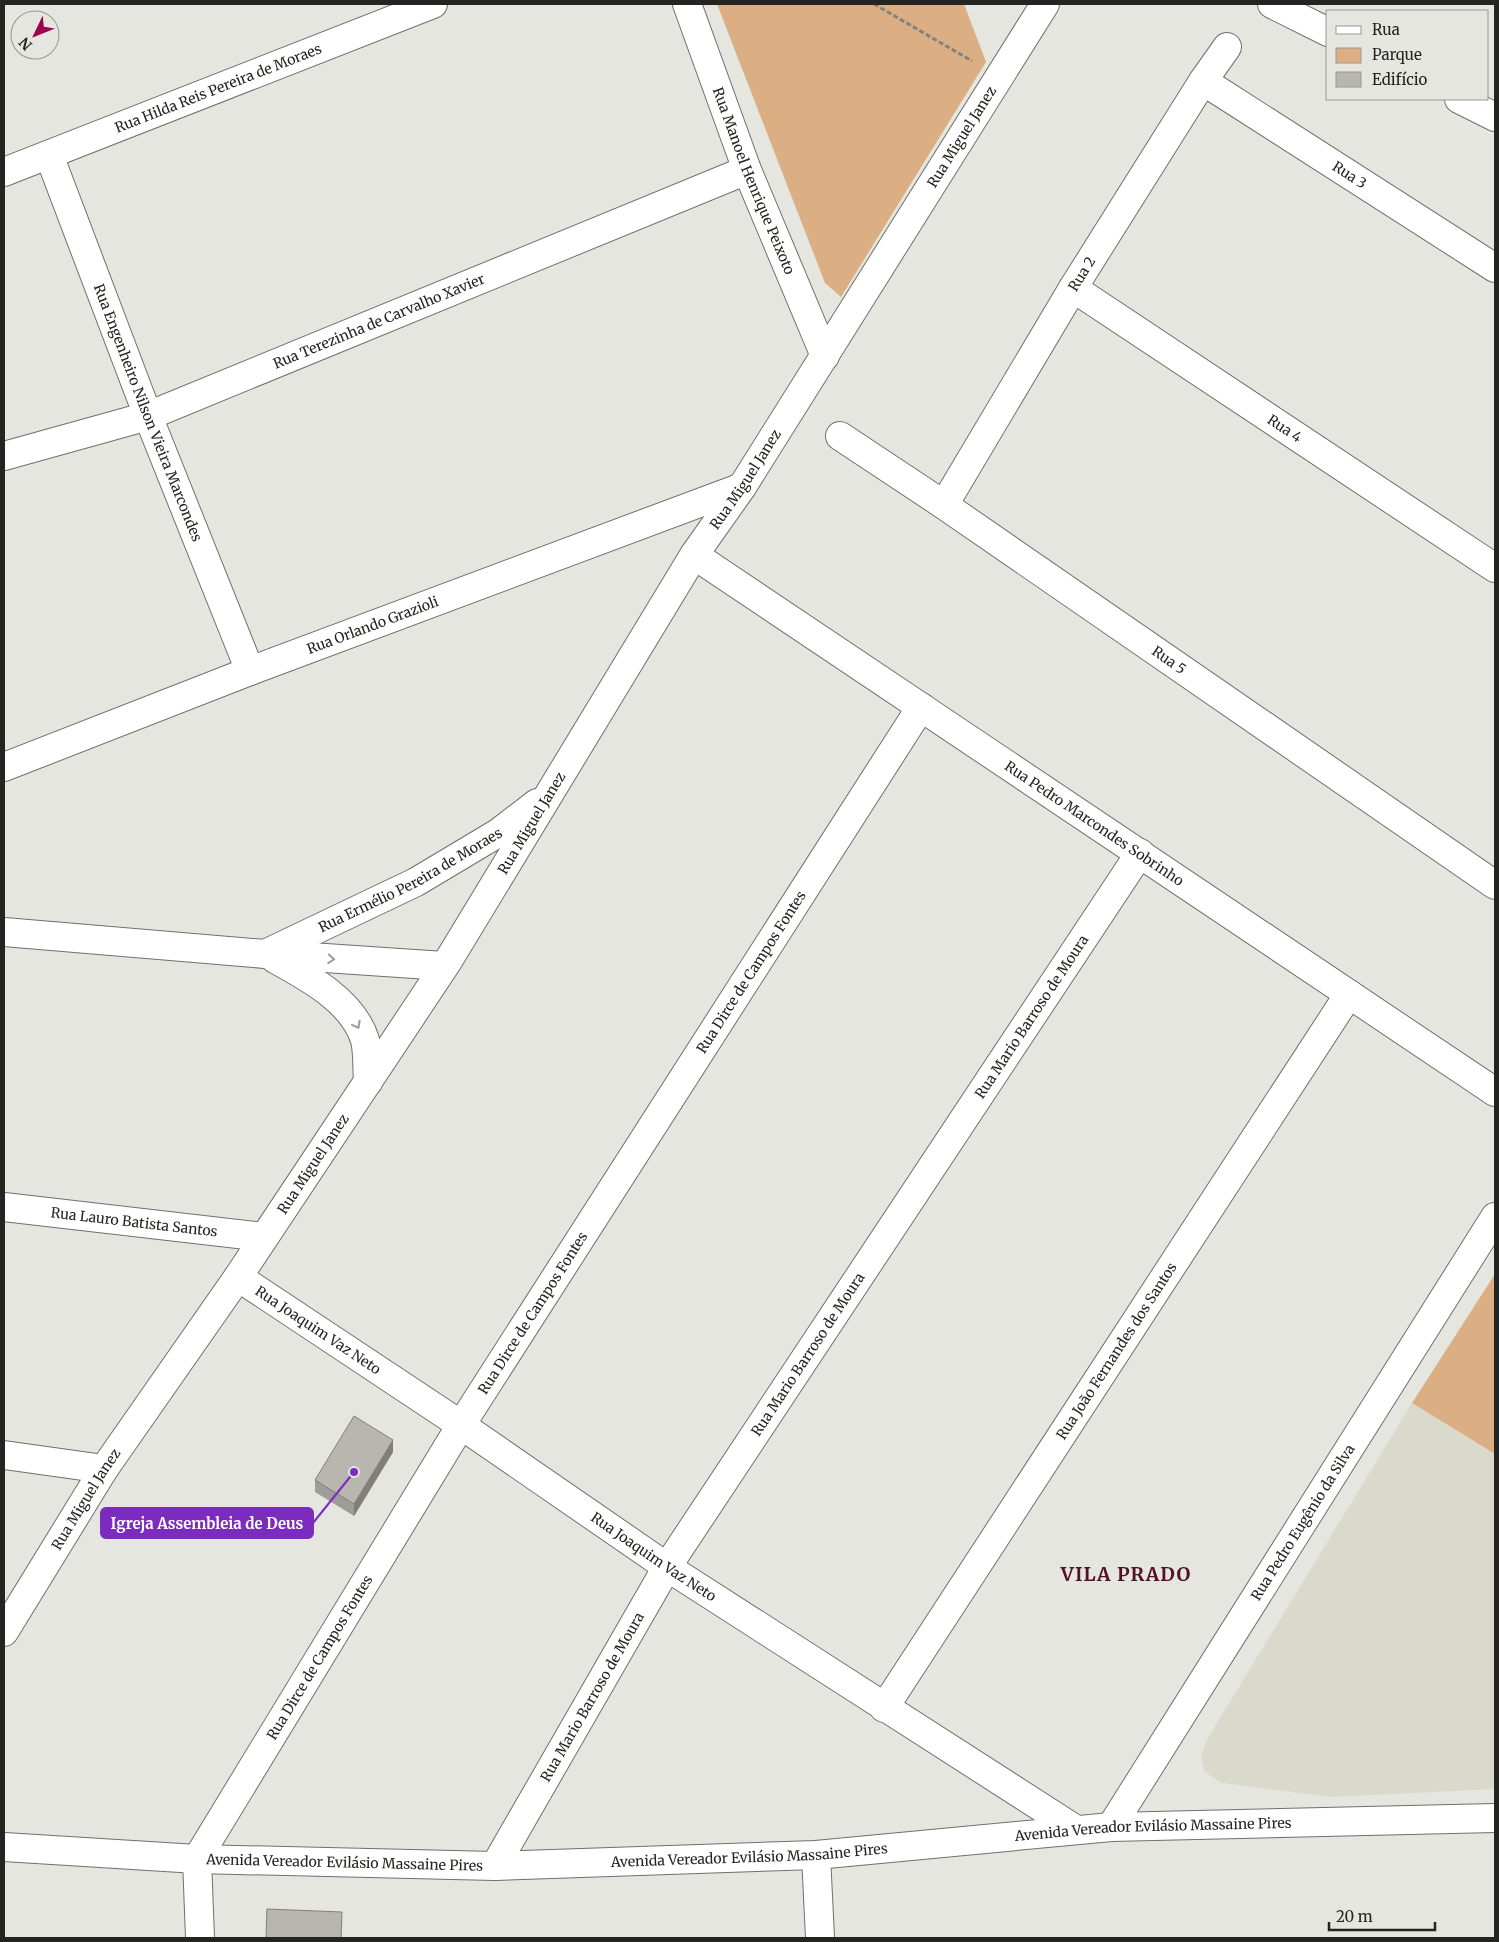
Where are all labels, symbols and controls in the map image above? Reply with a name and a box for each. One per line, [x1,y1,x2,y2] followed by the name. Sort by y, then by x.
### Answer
[10,10,60,60] north arrow
[1326,10,1489,100] legend
[1372,20,1400,39] text: Rua
[15,34,36,54] text: N
[112,40,324,137] street label: Rua Hilda Reis Pereira de Moraes
[1372,45,1422,64] text: Parque
[1372,70,1428,89] text: Edifício
[923,83,1000,191] street label: Rua Miguel Janez
[709,85,799,277] street label: Rua Manoel Henrique Peixoto
[1329,157,1370,192] street label: Rua 3
[1064,253,1099,295] street label: Rua 2
[270,270,487,373] street label: Rua Terezinha de Carvalho Xavier
[90,281,206,544] street label: Rua Engenheiro Nilson Vieira Marcondes
[1264,410,1306,447] street label: Rua 4
[706,426,785,533] street label: Rua Miguel Janez
[304,592,441,658] street label: Rua Orlando Grazioli
[1148,642,1189,678] street label: Rua 5
[1001,757,1187,890] street label: Rua Pedro Marcondes Sobrinho
[494,768,570,877] street label: Rua Miguel Janez
[315,824,505,936] street label: Rua Ermélio Pereira de Moraes
[692,887,810,1057] street label: Rua Dirce de Campos Fontes
[971,931,1092,1102] street label: Rua Mario Barroso de Moura
[327,953,335,964] one-way arrow
[350,1020,360,1029] one-way arrow
[273,1110,353,1217] street label: Rua Miguel Janez
[50,1203,219,1241] street label: Rua Lauro Batista Santos
[474,1228,591,1398] street label: Rua Dirce de Campos Fontes
[1052,1259,1181,1443] street label: Rua João Fernandes dos Santos
[747,1269,869,1440] street label: Rua Mario Barroso de Moura
[252,1282,384,1378] street label: Rua Joaquim Vaz Neto
[1247,1440,1359,1604] street label: Rua Pedro Eugênio da Silva
[48,1445,125,1553] street label: Rua Miguel Janez
[101,1508,313,1538] callout: Igreja Assembleia de Deus
[587,1508,720,1605] street label: Rua Joaquim Vaz Neto
[111,1514,304,1533] text: Igreja Assembleia de Deus
[1060,1562,1191,1586] district label: VILA PRADO
[263,1572,377,1743] street label: Rua Dirce de Campos Fontes
[536,1609,648,1785] street label: Rua Mario Barroso de Moura
[1013,1814,1292,1845] street label: Avenida Vereador Evilásio Massaine Pires
[610,1839,889,1871] street label: Avenida Vereador Evilásio Massaine Pires
[205,1850,483,1875] street label: Avenida Vereador Evilásio Massaine Pires
[1329,1900,1435,1932] scale bar
[1336,1907,1373,1926] text: 20 m

